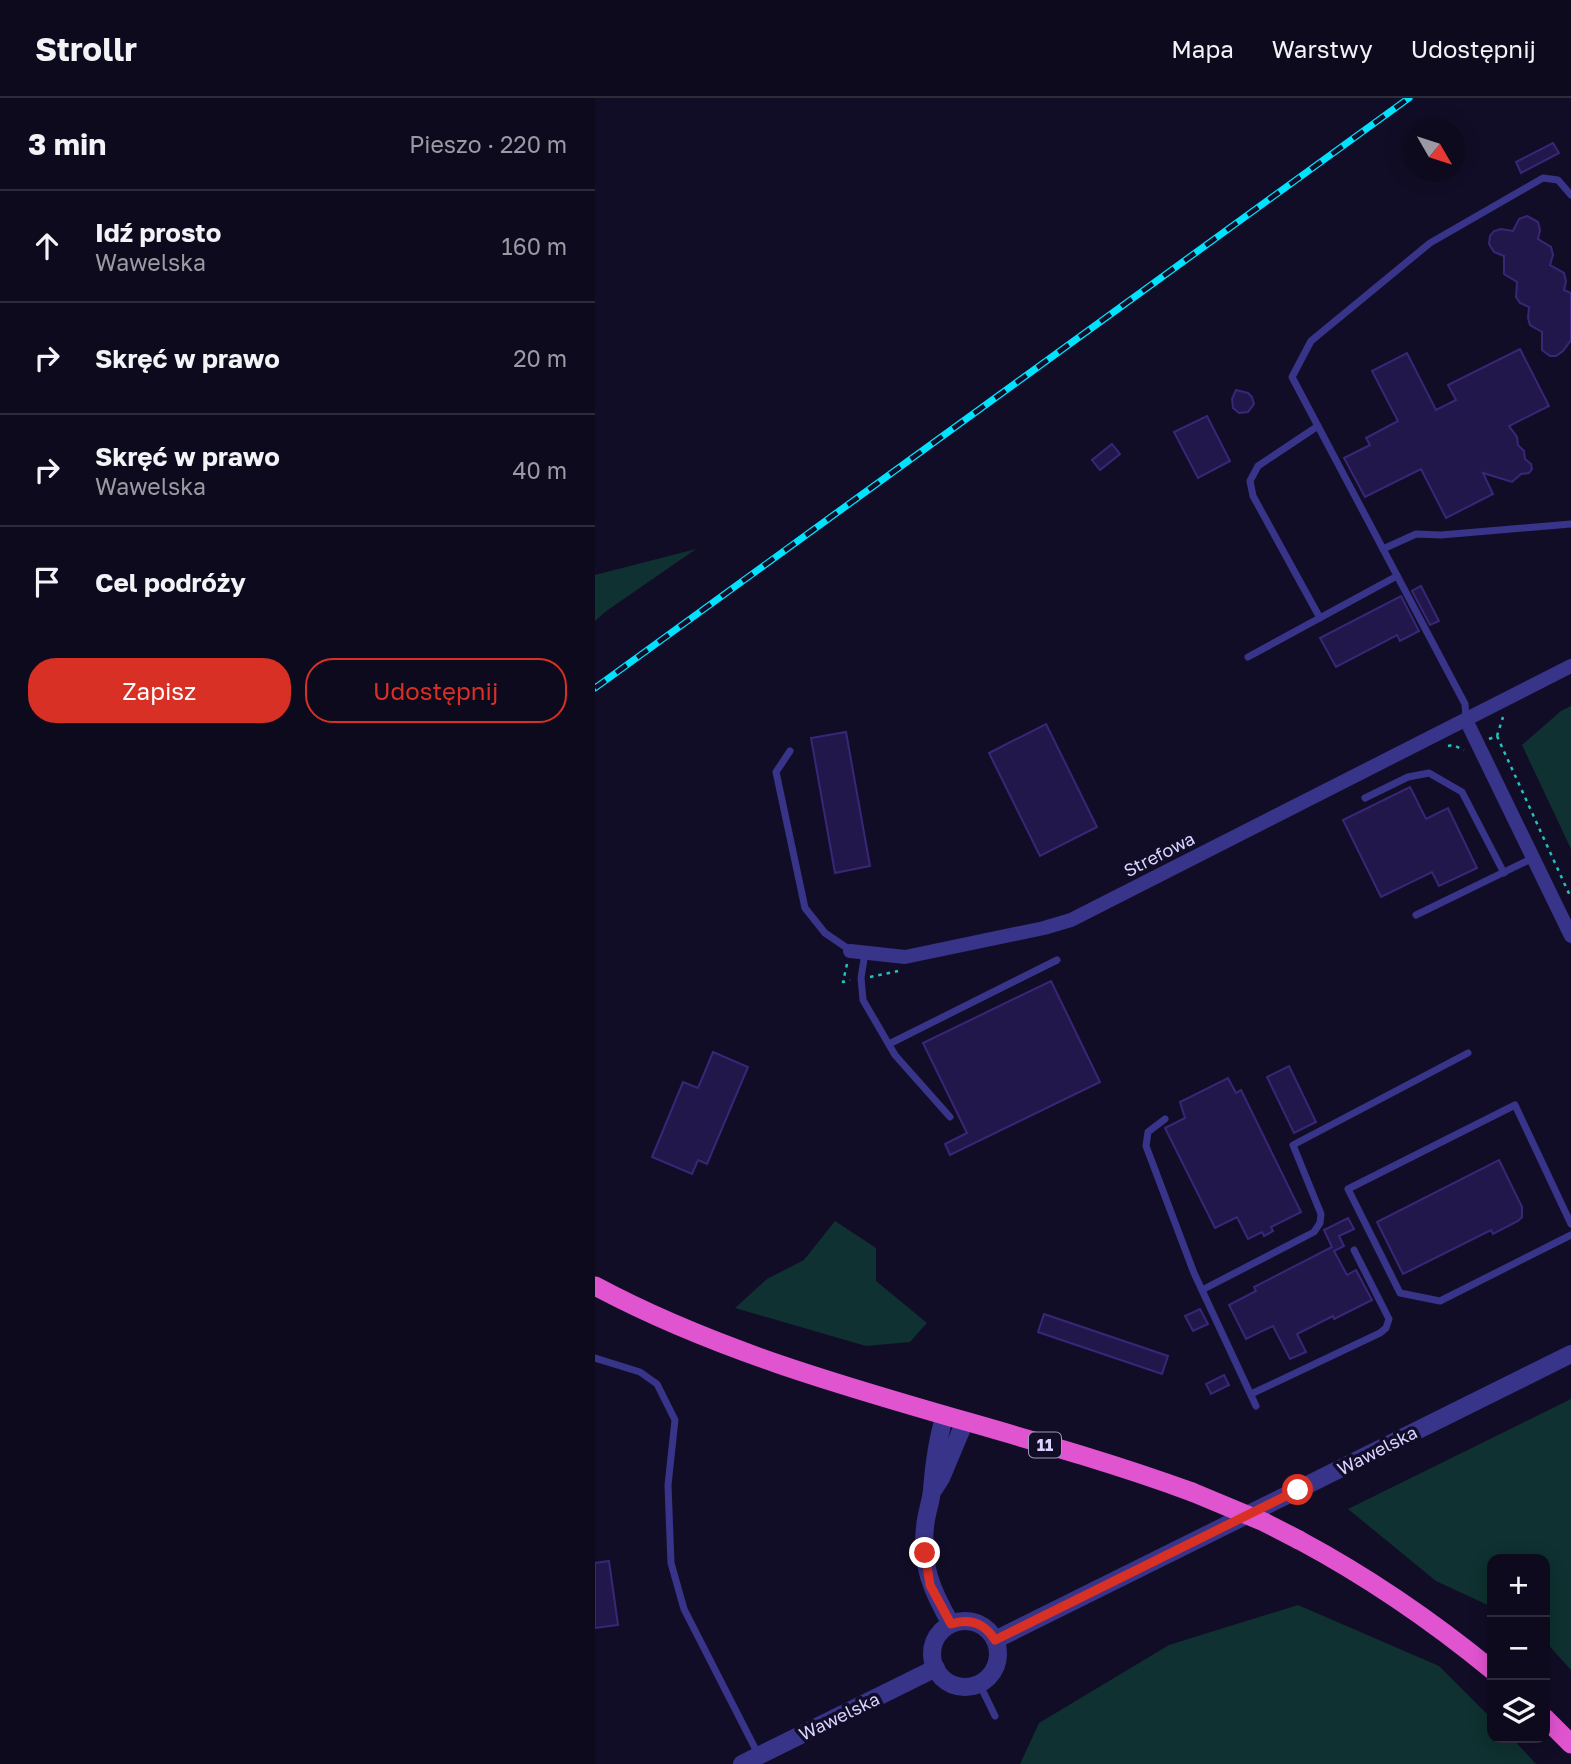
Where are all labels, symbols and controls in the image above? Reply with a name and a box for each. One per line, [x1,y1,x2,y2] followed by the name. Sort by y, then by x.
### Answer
[35,29,137,68] text: Strollr
[1171,34,1234,63] text: Mapa
[1272,34,1373,63] text: Warstwy
[1411,34,1536,63] text: Udostępnij
[1403,119,1466,182] north arrow
[28,126,106,162] text: 3 min
[409,130,567,158] text: Pieszo · 220 m
[95,217,221,248] text: Idź prosto
[28,227,66,265] icon: ahead
[502,232,567,260] text: 160 m
[95,248,206,276] text: Wawelska
[28,339,66,377] icon: right
[95,343,280,374] text: Skręć w prawo
[513,344,567,372] text: 20 m
[95,441,280,472] text: Skręć w prawo
[28,451,66,489] icon: right
[513,456,567,484] text: 40 m
[95,472,206,500] text: Wawelska
[28,563,66,601] icon: arrive
[95,567,246,598] text: Cel podróży
[28,658,291,723] button: Zapisz
[305,658,567,723] button: Udostępnij
[1120,827,1198,881] street label: Strefowa
[1333,1420,1421,1480] street label: Wawelska
[1029,1432,1061,1457] road number: 11
[1282,1474,1313,1505] route start
[909,1537,940,1568] route end
[1487,1554,1550,1743] map controls
[1487,1554,1550,1617] button: +
[1487,1617,1550,1680] button: −
[1487,1680,1550,1743] button: layers
[795,1687,883,1745] street label: Wawelska

